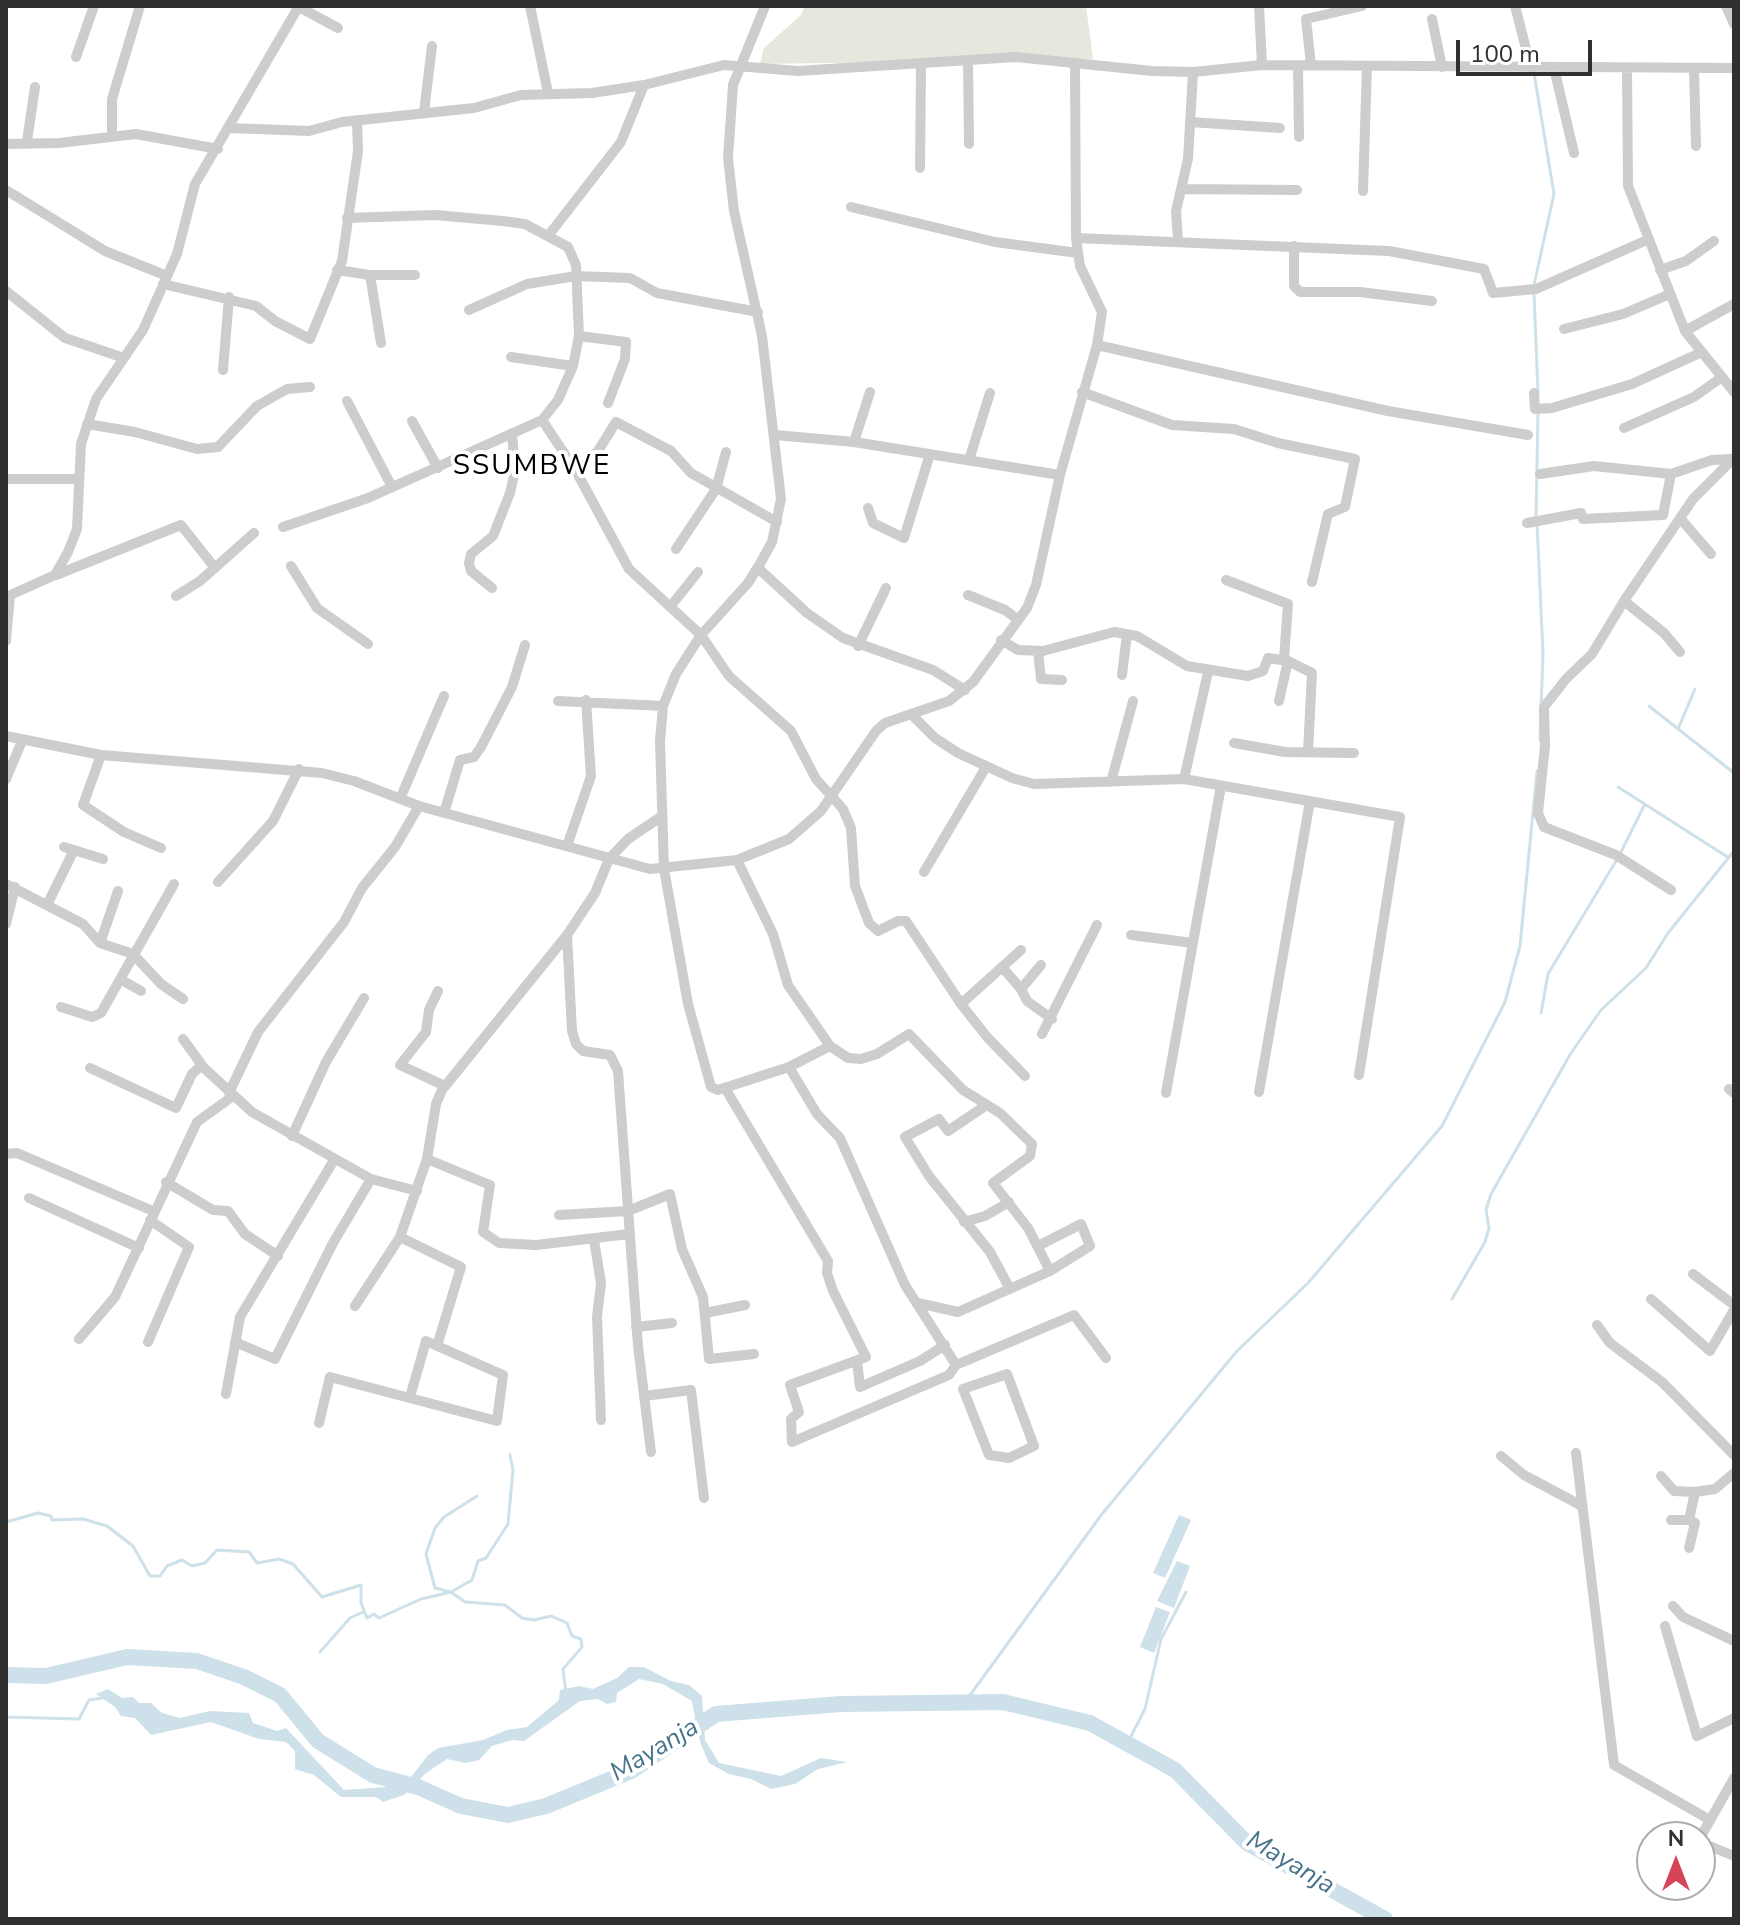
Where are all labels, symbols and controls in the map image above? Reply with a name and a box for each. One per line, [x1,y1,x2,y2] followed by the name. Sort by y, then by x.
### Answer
[1460,24,1596,74] scale bar
[1470,38,1540,70] text: 100 m
[453,450,611,484] district label: SSUMBWE
[605,1713,705,1789] water label: Mayanja
[1636,1821,1716,1901] north arrow
[1668,1824,1684,1854] text: N
[1240,1826,1340,1902] water label: Mayanja

